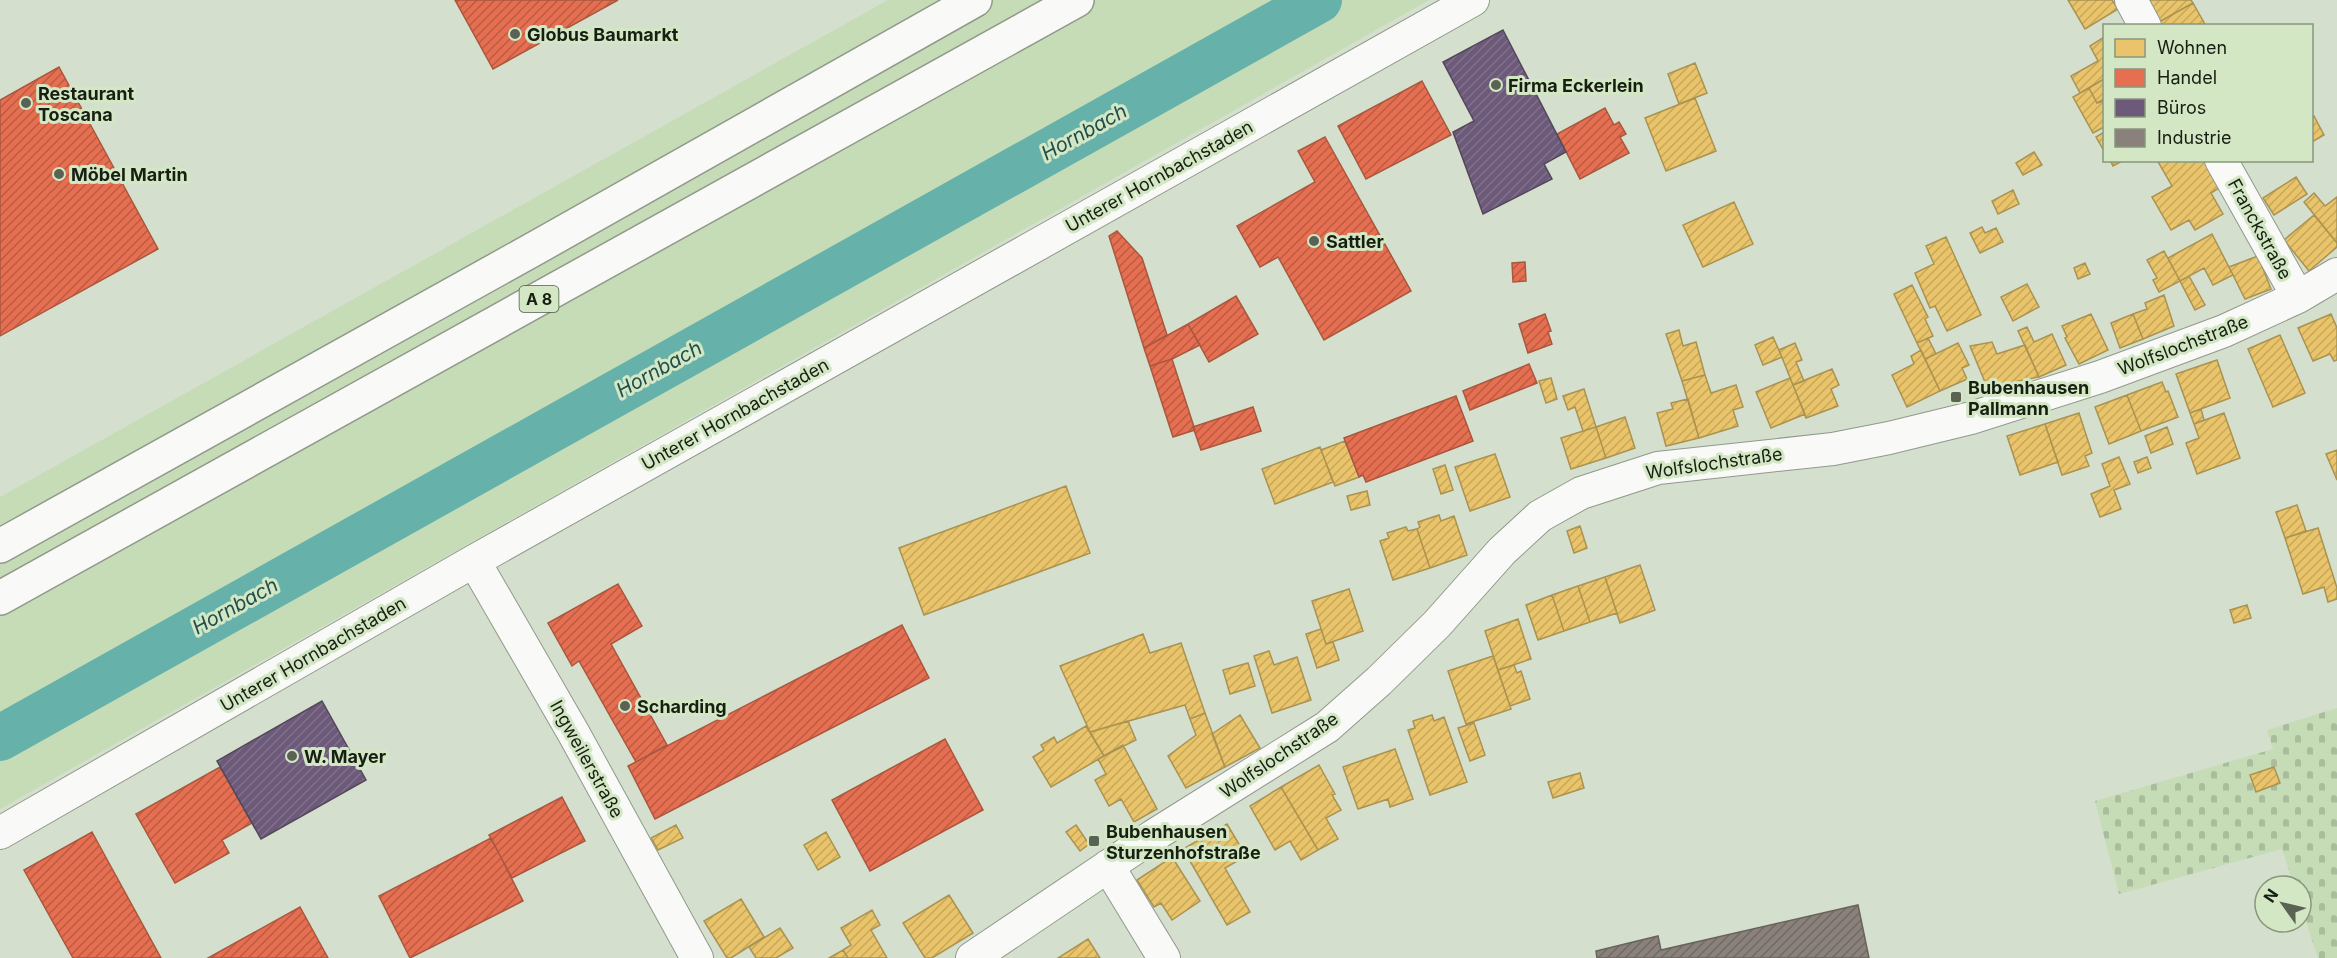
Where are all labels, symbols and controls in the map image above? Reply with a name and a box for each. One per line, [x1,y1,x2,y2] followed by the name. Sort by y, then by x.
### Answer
[527,24,679,45] place label: Globus Baumarkt
[2103,24,2313,162] legend
[508,27,522,41] marker: Globus Baumarkt
[2157,37,2227,58] text: Wohnen
[2157,67,2217,88] text: Handel
[1508,75,1644,96] place label: Firma Eckerlein
[1489,78,1503,92] marker: Firma Eckerlein
[38,83,134,125] place label: Restaurant Toscana
[19,96,33,110] marker: Restaurant Toscana
[2157,97,2206,118] text: Büros
[1037,99,1131,165] water label: Hornbach
[1062,116,1256,236] street label: Unterer Hornbachstaden
[2157,127,2231,148] text: Industrie
[71,164,188,185] place label: Möbel Martin
[52,167,66,181] marker: Möbel Martin
[2224,175,2296,283] street label: Franckstraße
[1326,231,1384,252] place label: Sattler
[1307,234,1321,248] marker: Sattler
[520,286,558,312] road number: A 8
[2115,311,2251,379] street label: Wolfslochstraße
[612,336,706,402] water label: Hornbach
[638,354,832,474] street label: Unterer Hornbachstaden
[1968,377,2089,419] place label: Bubenhausen Pallmann
[1949,390,1963,404] marker: Bubenhausen Pallmann
[1644,443,1784,483] street label: Wolfslochstraße
[188,573,282,639] water label: Hornbach
[216,592,410,716] street label: Unterer Hornbachstaden
[637,696,727,717] place label: Scharding
[546,697,628,821] street label: Ingweilerstraße
[618,699,632,713] marker: Scharding
[1216,708,1342,802] street label: Wolfslochstraße
[304,746,386,767] place label: W. Mayer
[285,749,299,763] marker: W. Mayer
[1106,821,1261,863] place label: Bubenhausen Sturzenhofstraße
[1087,834,1101,848] marker: Bubenhausen Sturzenhofstraße
[2253,874,2313,934] north arrow
[2259,885,2282,906] text: N

